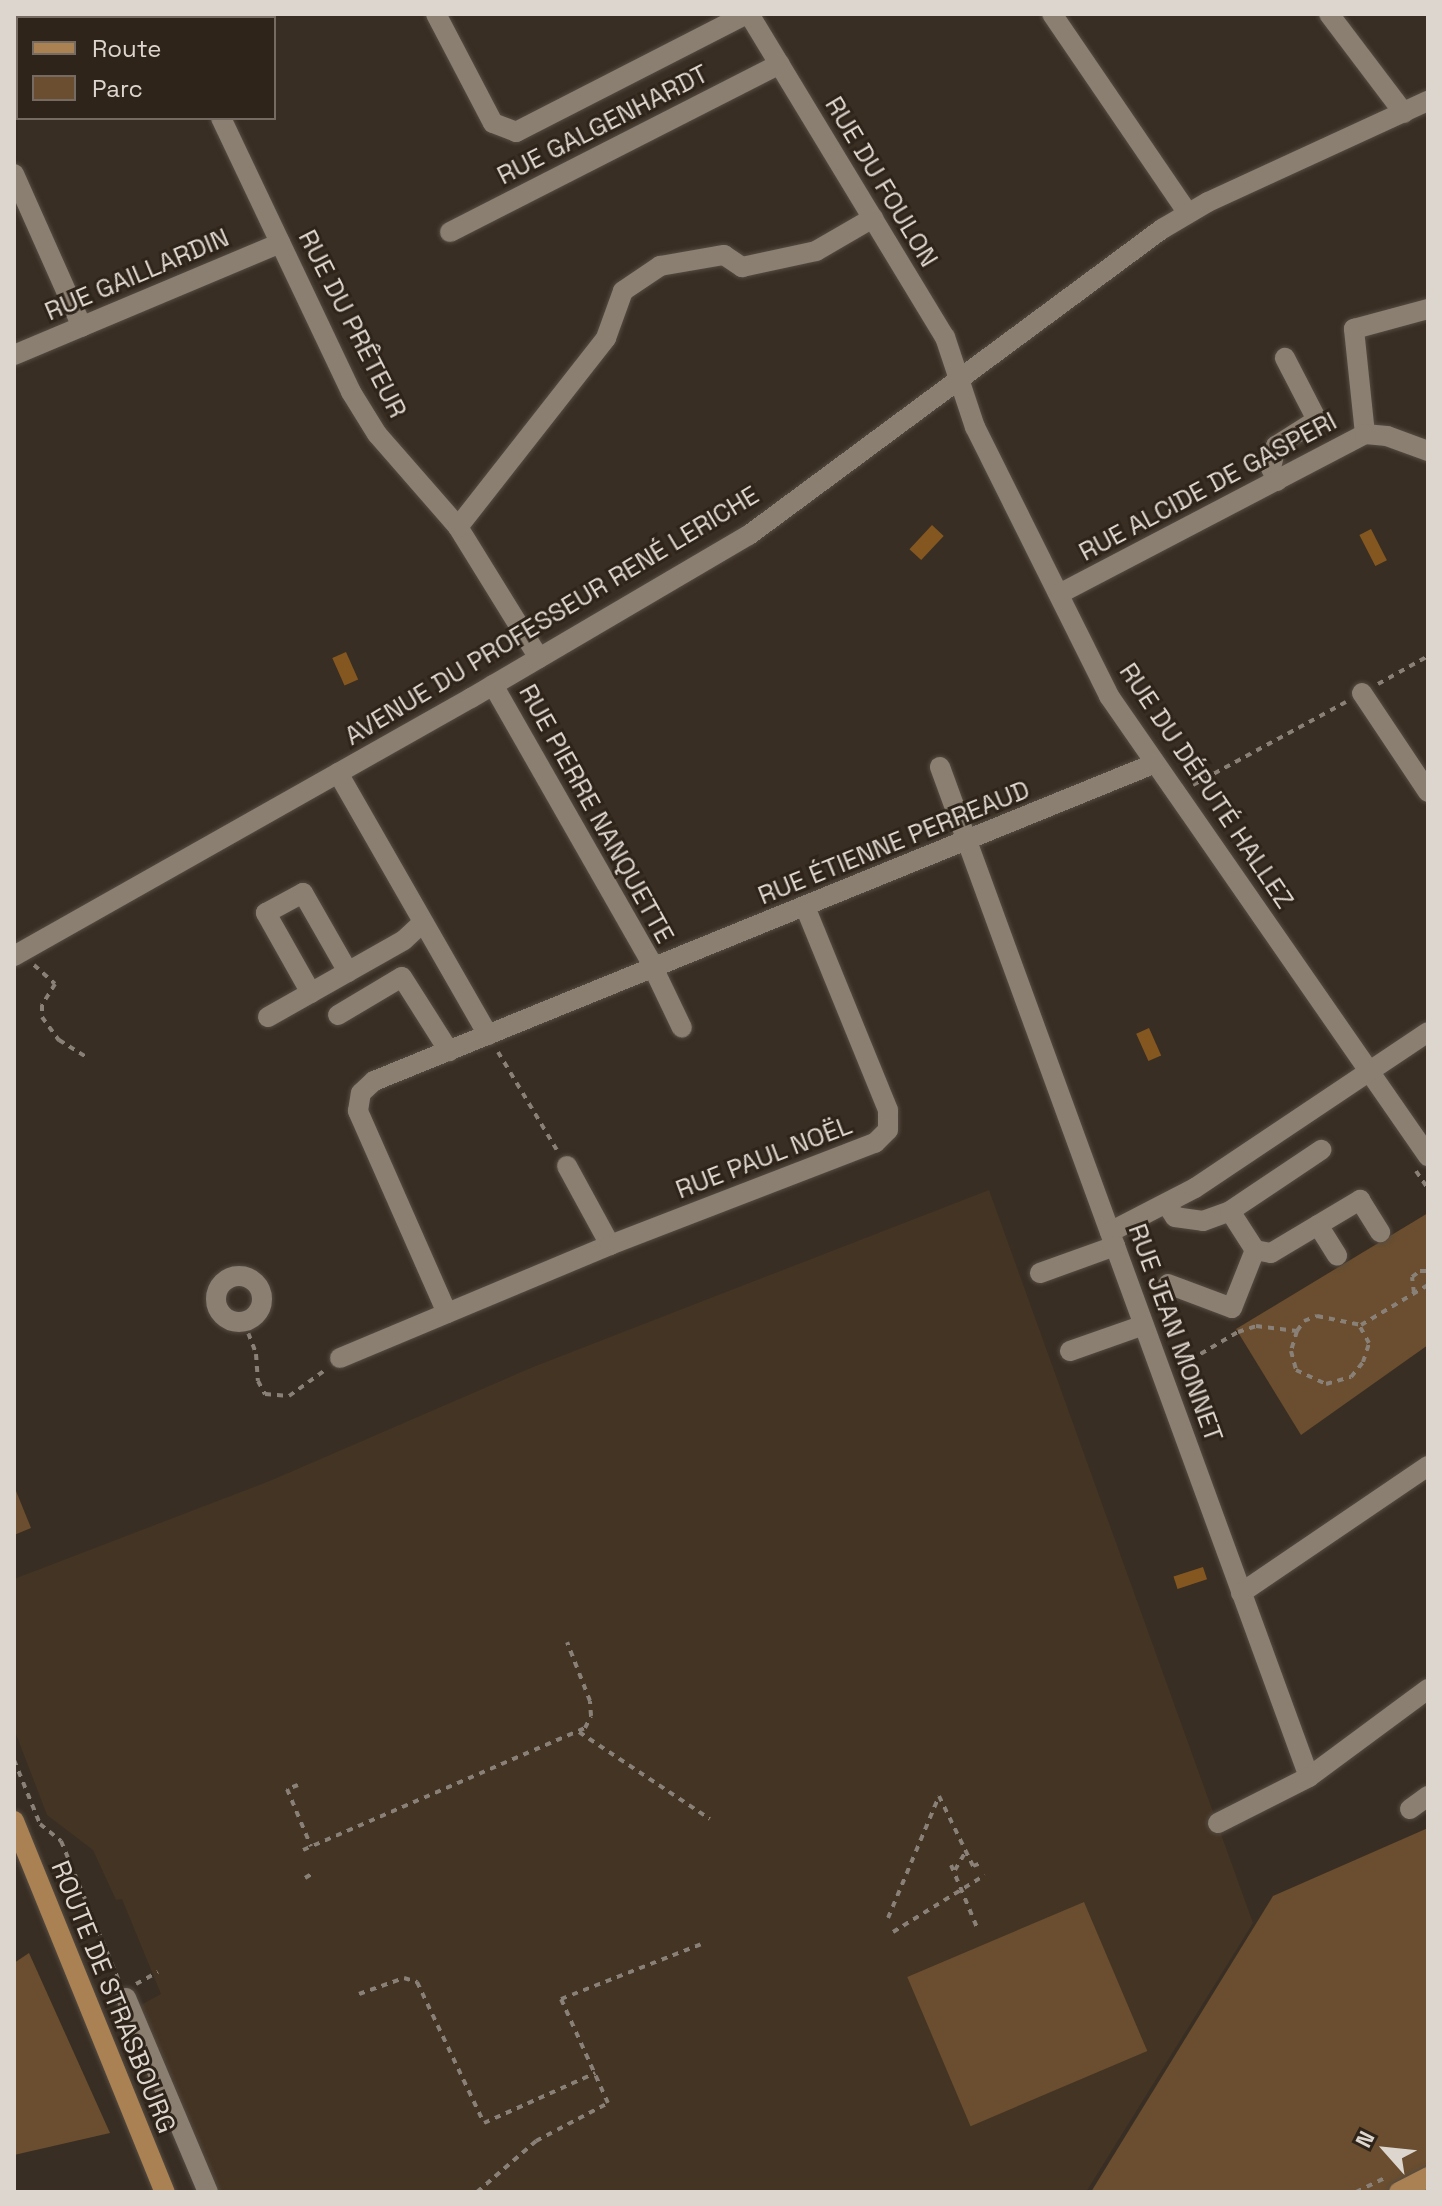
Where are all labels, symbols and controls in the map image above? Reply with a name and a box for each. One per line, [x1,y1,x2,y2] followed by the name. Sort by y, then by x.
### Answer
[16,16,276,120] legend
[92,33,161,64] text: Route
[492,58,714,192] street label: RUE GALGENHARDT
[92,73,143,104] text: Parc
[818,91,944,273] street label: RUE DU FOULON
[40,222,234,328] street label: RUE GAILLARDIN
[291,225,413,423] street label: RUE DU PRÊTEUR
[1074,406,1342,568] street label: RUE ALCIDE DE GASPERI
[339,480,765,752] street label: AVENUE DU PROFESSEUR RENÉ LERICHE
[1112,657,1300,915] street label: RUE DU DÉPUTÉ HALLEZ
[512,679,680,949] street label: RUE PIERRE NANQUETTE
[754,774,1034,912] street label: RUE ÉTIENNE PERREAUD
[671,1110,857,1206] street label: RUE PAUL NOËL
[1121,1220,1229,1446] street label: RUE JEAN MONNET
[44,1856,182,2138] street label: ROUTE DE STRASBOURG
[1346,2110,1426,2190] north arrow
[1349,2126,1380,2152] text: N

